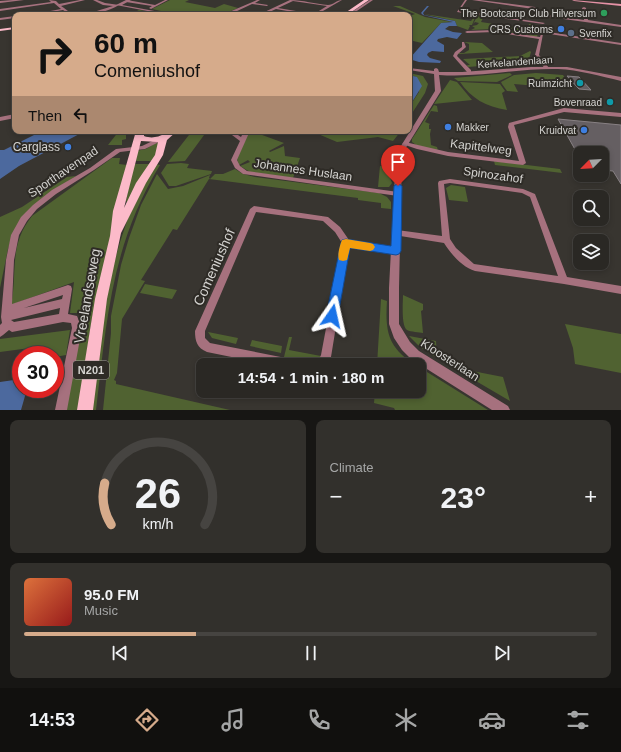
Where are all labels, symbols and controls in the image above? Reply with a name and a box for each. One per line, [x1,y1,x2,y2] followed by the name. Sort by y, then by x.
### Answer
[460,8,596,19] place label: The Bootcamp Club Hilversum
[599,8,609,18] marker: The Bootcamp Club Hilversum
[490,24,553,35] place label: CRS Customs
[556,24,566,34] marker: CRS Customs
[28,28,80,80] icon: right
[94,28,158,59] text: 60 m
[566,28,576,38] marker: Svenfix
[579,28,612,39] place label: Svenfix
[477,54,553,70] street label: Kerkelandenlaan
[94,61,200,81] text: Comeniushof
[528,78,572,89] place label: Ruimzicht
[575,78,585,88] marker: Ruimzicht
[554,97,602,108] place label: Bovenraad
[605,97,615,107] marker: Bovenraad
[70,104,92,126] icon: left
[28,107,62,124] text: Then
[443,122,453,132] marker: Makker
[456,122,489,133] place label: Makker
[539,125,576,136] place label: Kruidvat
[579,125,589,135] marker: Kruidvat
[449,136,513,158] street label: Kapittelweg
[13,140,60,154] place label: Carglass
[63,142,73,152] marker: Carglass
[25,143,101,201] street label: Sporthavenpad
[381,145,415,186] pin
[573,146,609,182] north arrow
[573,146,609,270] map controls
[387,151,409,173] icon: arrive
[253,156,353,184] street label: Johannes Huslaan
[462,164,524,186] street label: Spinozahof
[573,190,609,226] button: search
[190,226,238,308] street label: Comeniushof
[573,234,609,270] button: layers
[71,247,103,345] street label: Vreelandseweg
[311,295,353,337] position arrow
[418,336,482,384] street label: Kloosterlaan
[12,346,64,398] speed limit sign: 30
[73,361,109,379] road number: N201
[238,369,384,386] text: 14:54 · 1 min · 180 m
[330,460,374,475] text: Climate
[135,469,181,516] text: 26
[441,481,486,514] text: 23°
[330,484,342,509] text: −
[584,484,597,509] text: +
[142,515,173,531] text: km/h
[84,586,139,603] text: 95.0 FM
[84,603,118,618] text: Music
[109,642,131,664] icon: previous
[300,642,322,664] icon: pause
[491,642,513,664] icon: next
[133,706,161,734] icon: directions
[219,706,247,734] icon: music
[305,706,333,734] icon: phone
[392,706,420,734] icon: climate
[478,706,506,734] icon: car
[564,706,592,734] icon: filters
[29,710,75,730] text: 14:53

